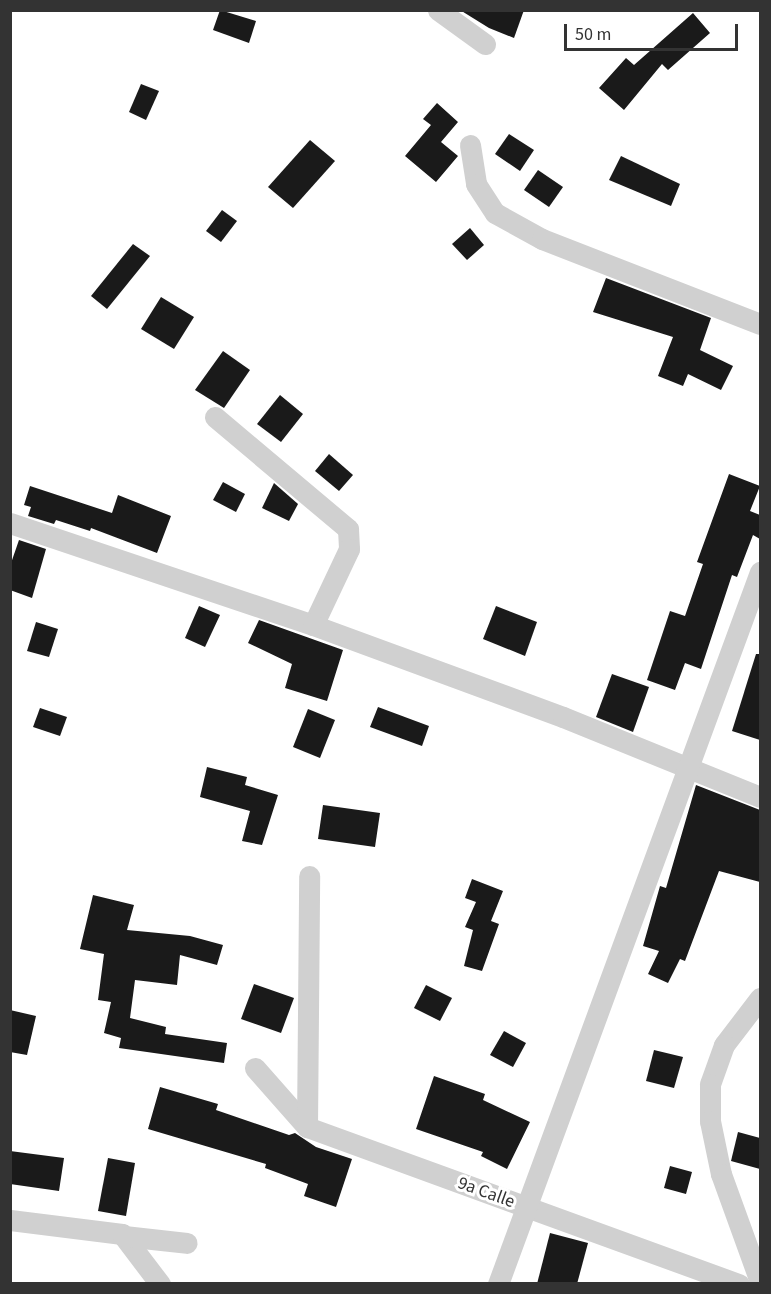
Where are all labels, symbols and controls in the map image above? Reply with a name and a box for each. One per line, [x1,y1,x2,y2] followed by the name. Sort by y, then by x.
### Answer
[567,12,741,50] scale bar
[575,22,611,47] text: 50 m
[455,1173,517,1213] street label: 9a Calle

